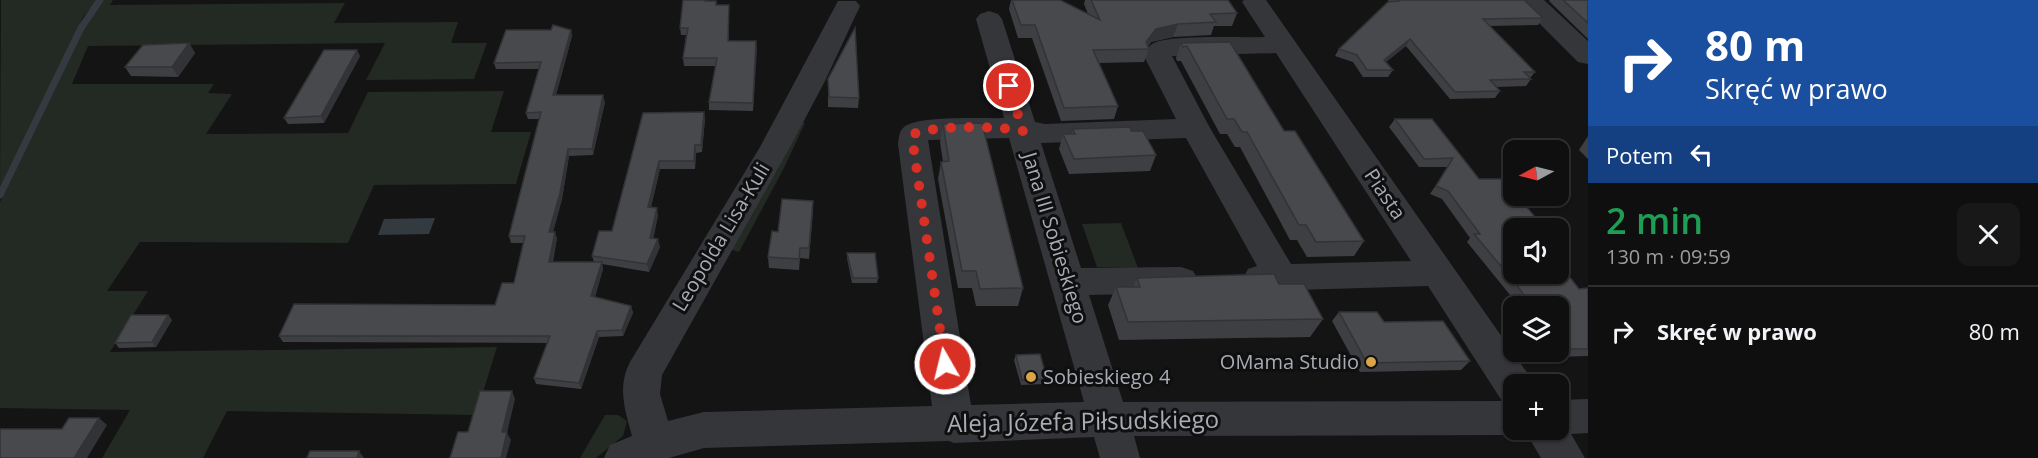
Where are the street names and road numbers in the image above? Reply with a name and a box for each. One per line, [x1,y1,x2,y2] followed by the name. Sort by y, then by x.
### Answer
[1016,147,1094,327] street label: Jana III Sobieskiego
[666,157,776,316] street label: Leopolda Lisa-Kuli
[1359,163,1412,224] street label: Piasta
[947,402,1219,439] street label: Aleja Józefa Piłsudskiego

